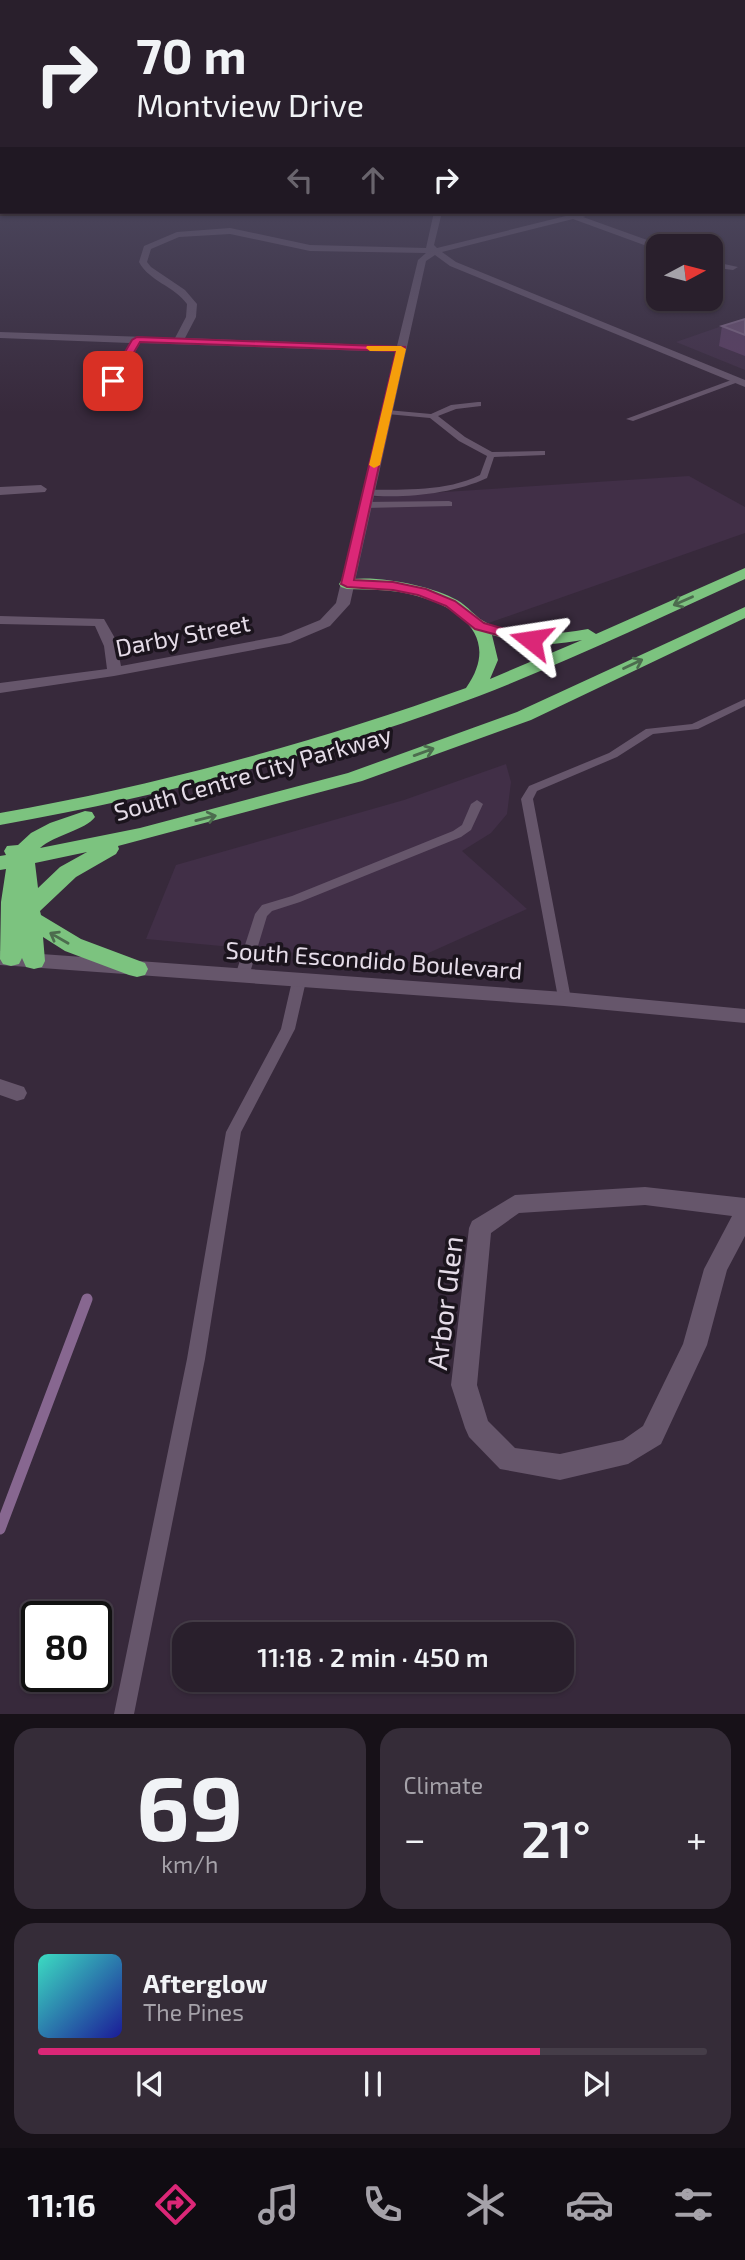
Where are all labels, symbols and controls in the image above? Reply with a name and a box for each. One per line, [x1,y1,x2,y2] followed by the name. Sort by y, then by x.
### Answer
[136,25,247,84] text: 70 m
[21,28,112,119] icon: right
[136,85,364,123] text: Montview Drive
[281,161,319,199] icon: left
[354,161,392,199] icon: ahead
[427,161,465,199] icon: right
[646,234,723,312] north arrow
[646,234,723,311] map controls
[83,351,143,411] pin
[94,362,132,400] icon: arrive
[673,595,694,608] one-way arrow
[494,603,568,677] position arrow
[113,607,252,662] street label: Darby Street
[622,657,643,671] one-way arrow
[110,719,395,826] street label: South Centre City Parkway
[412,745,434,757] one-way arrow
[194,811,217,824] one-way arrow
[50,931,70,945] one-way arrow
[225,935,523,984] street label: South Escondido Boulevard
[419,1234,469,1372] street label: Arbor Glen
[21,1601,112,1692] speed limit sign: 80
[257,1641,489,1672] text: 11:18 · 2 min · 450 m
[136,1750,243,1859] text: 69
[404,1771,483,1799] text: Climate
[521,1806,591,1868] text: 21°
[404,1815,426,1861] text: −
[686,1815,707,1861] text: +
[161,1850,218,1878] text: km/h
[143,1967,268,1998] text: Afterglow
[143,1998,244,2026] text: The Pines
[131,2065,169,2103] icon: previous
[354,2065,392,2103] icon: pause
[577,2065,615,2103] icon: next
[151,2180,200,2229] icon: directions
[254,2180,303,2229] icon: music
[358,2180,407,2229] icon: phone
[461,2180,510,2229] icon: climate
[565,2180,614,2229] icon: car
[669,2180,718,2229] icon: filters
[27,2185,96,2223] text: 11:16

